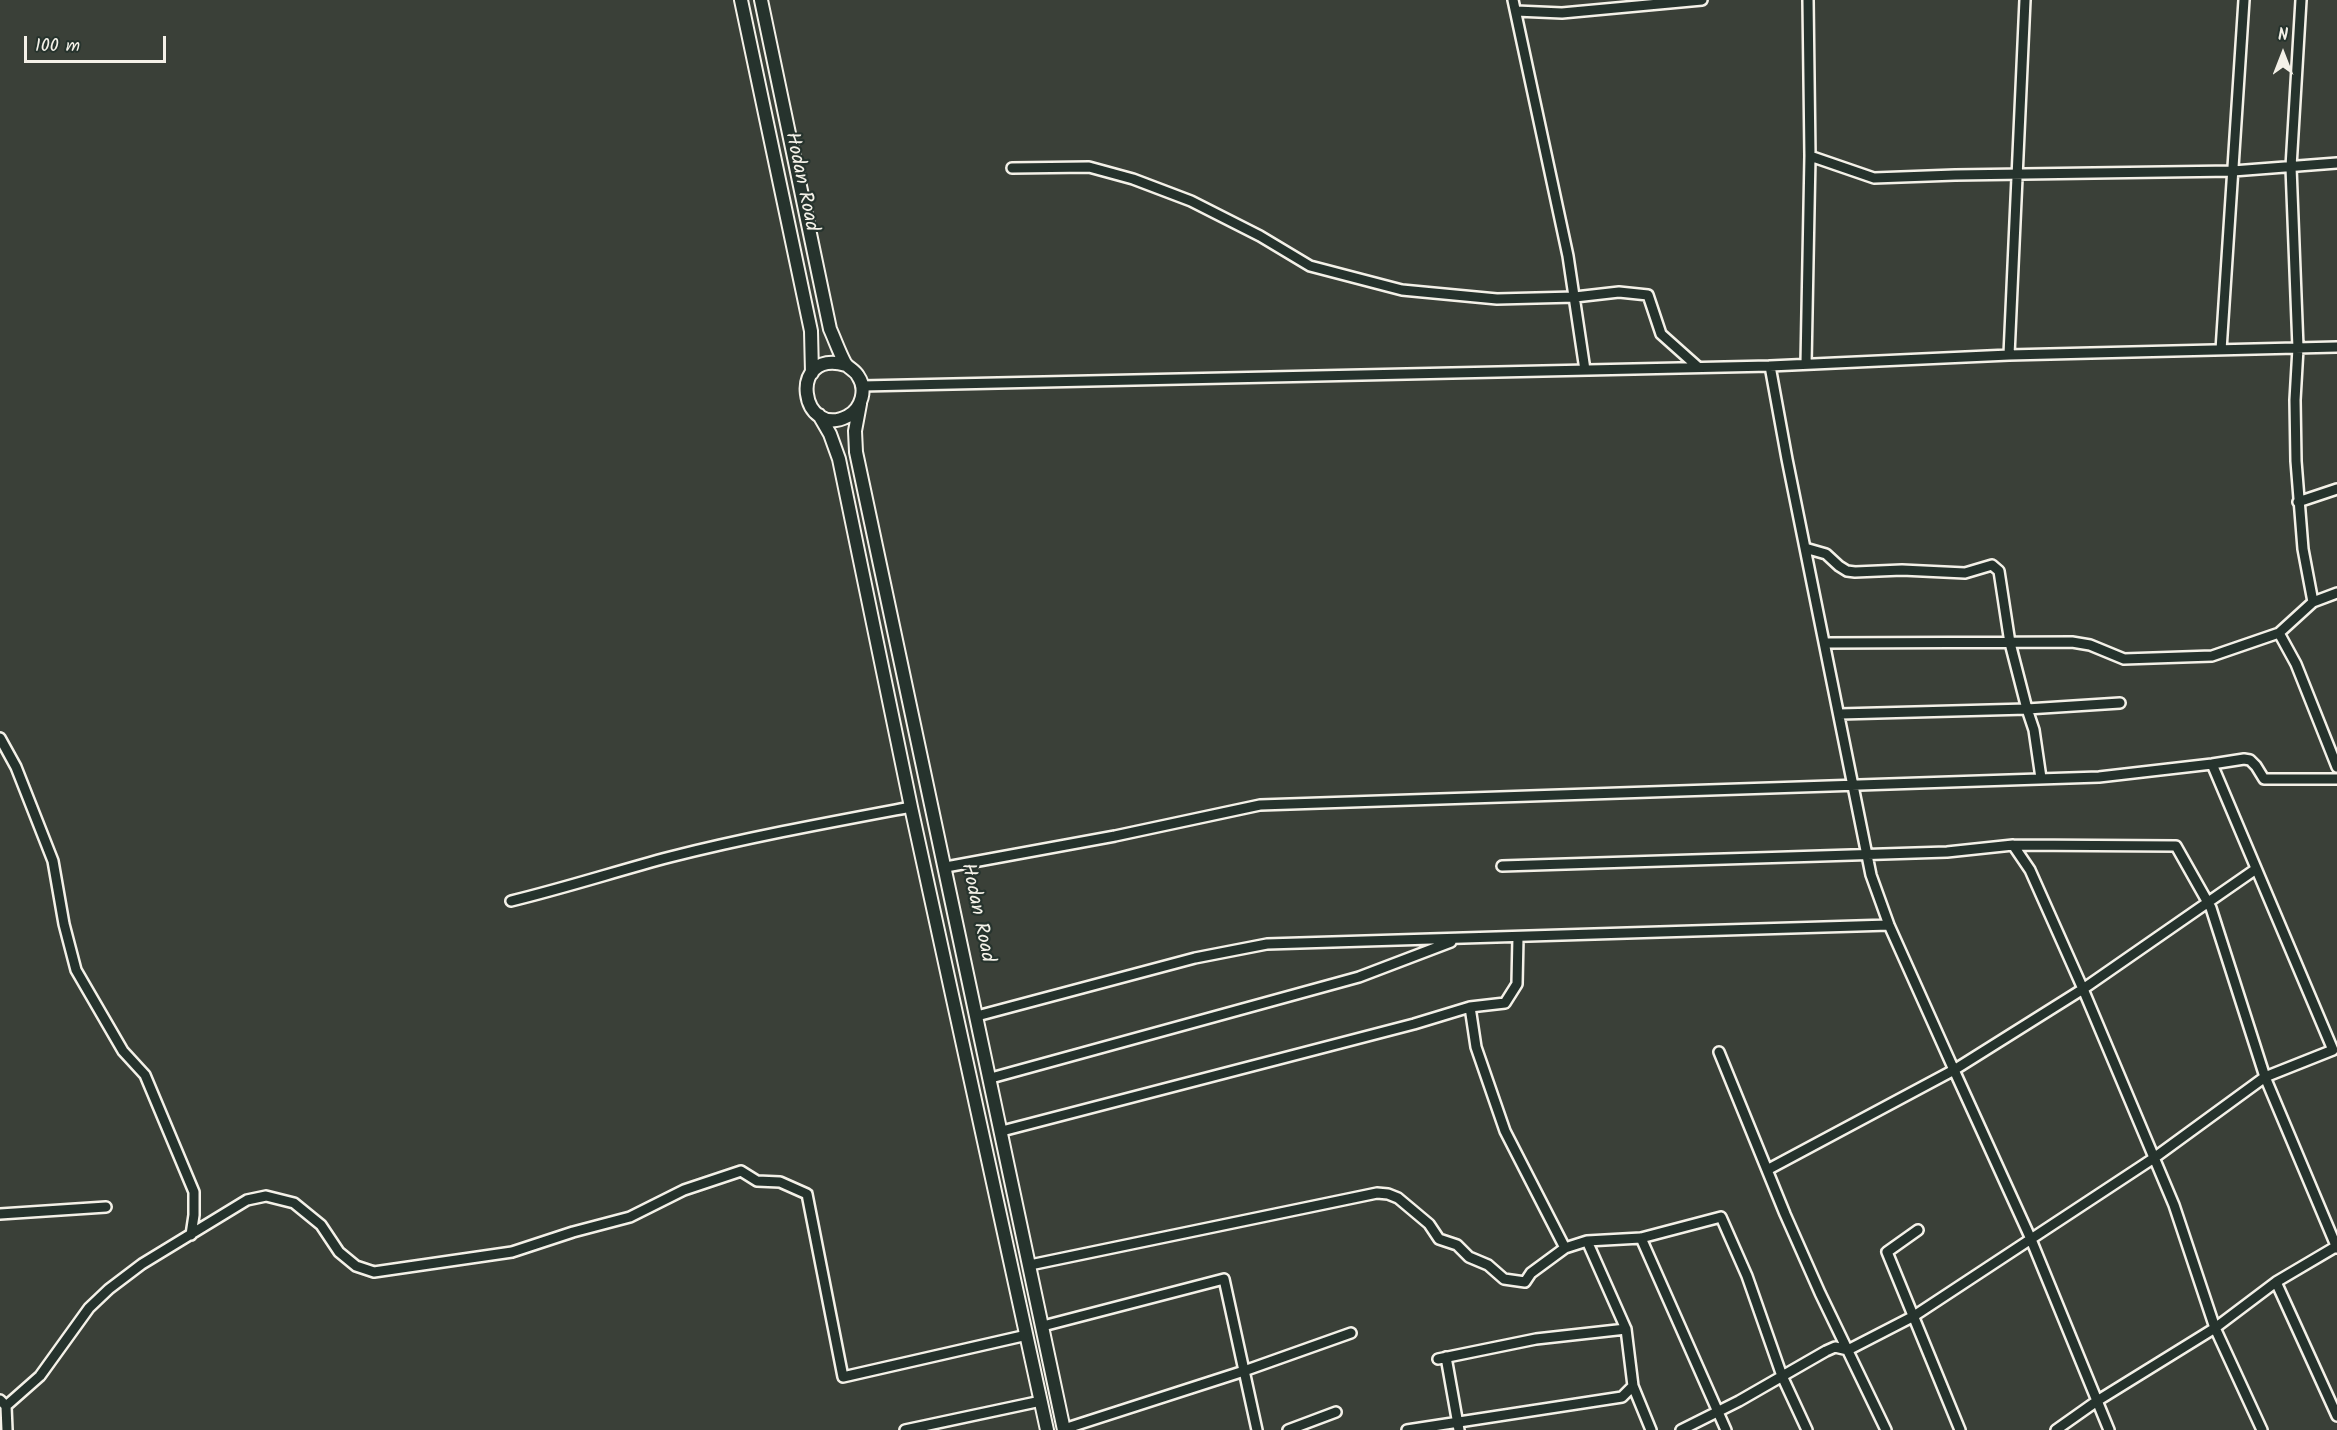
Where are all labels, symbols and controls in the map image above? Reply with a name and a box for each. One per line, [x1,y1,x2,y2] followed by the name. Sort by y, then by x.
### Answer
[2278,23,2288,48] text: N
[27,24,170,62] scale bar
[2253,24,2313,84] north arrow
[35,32,80,61] text: 100 m
[778,130,822,234] street label: Hodan Road
[954,861,998,965] street label: Hodan Road

